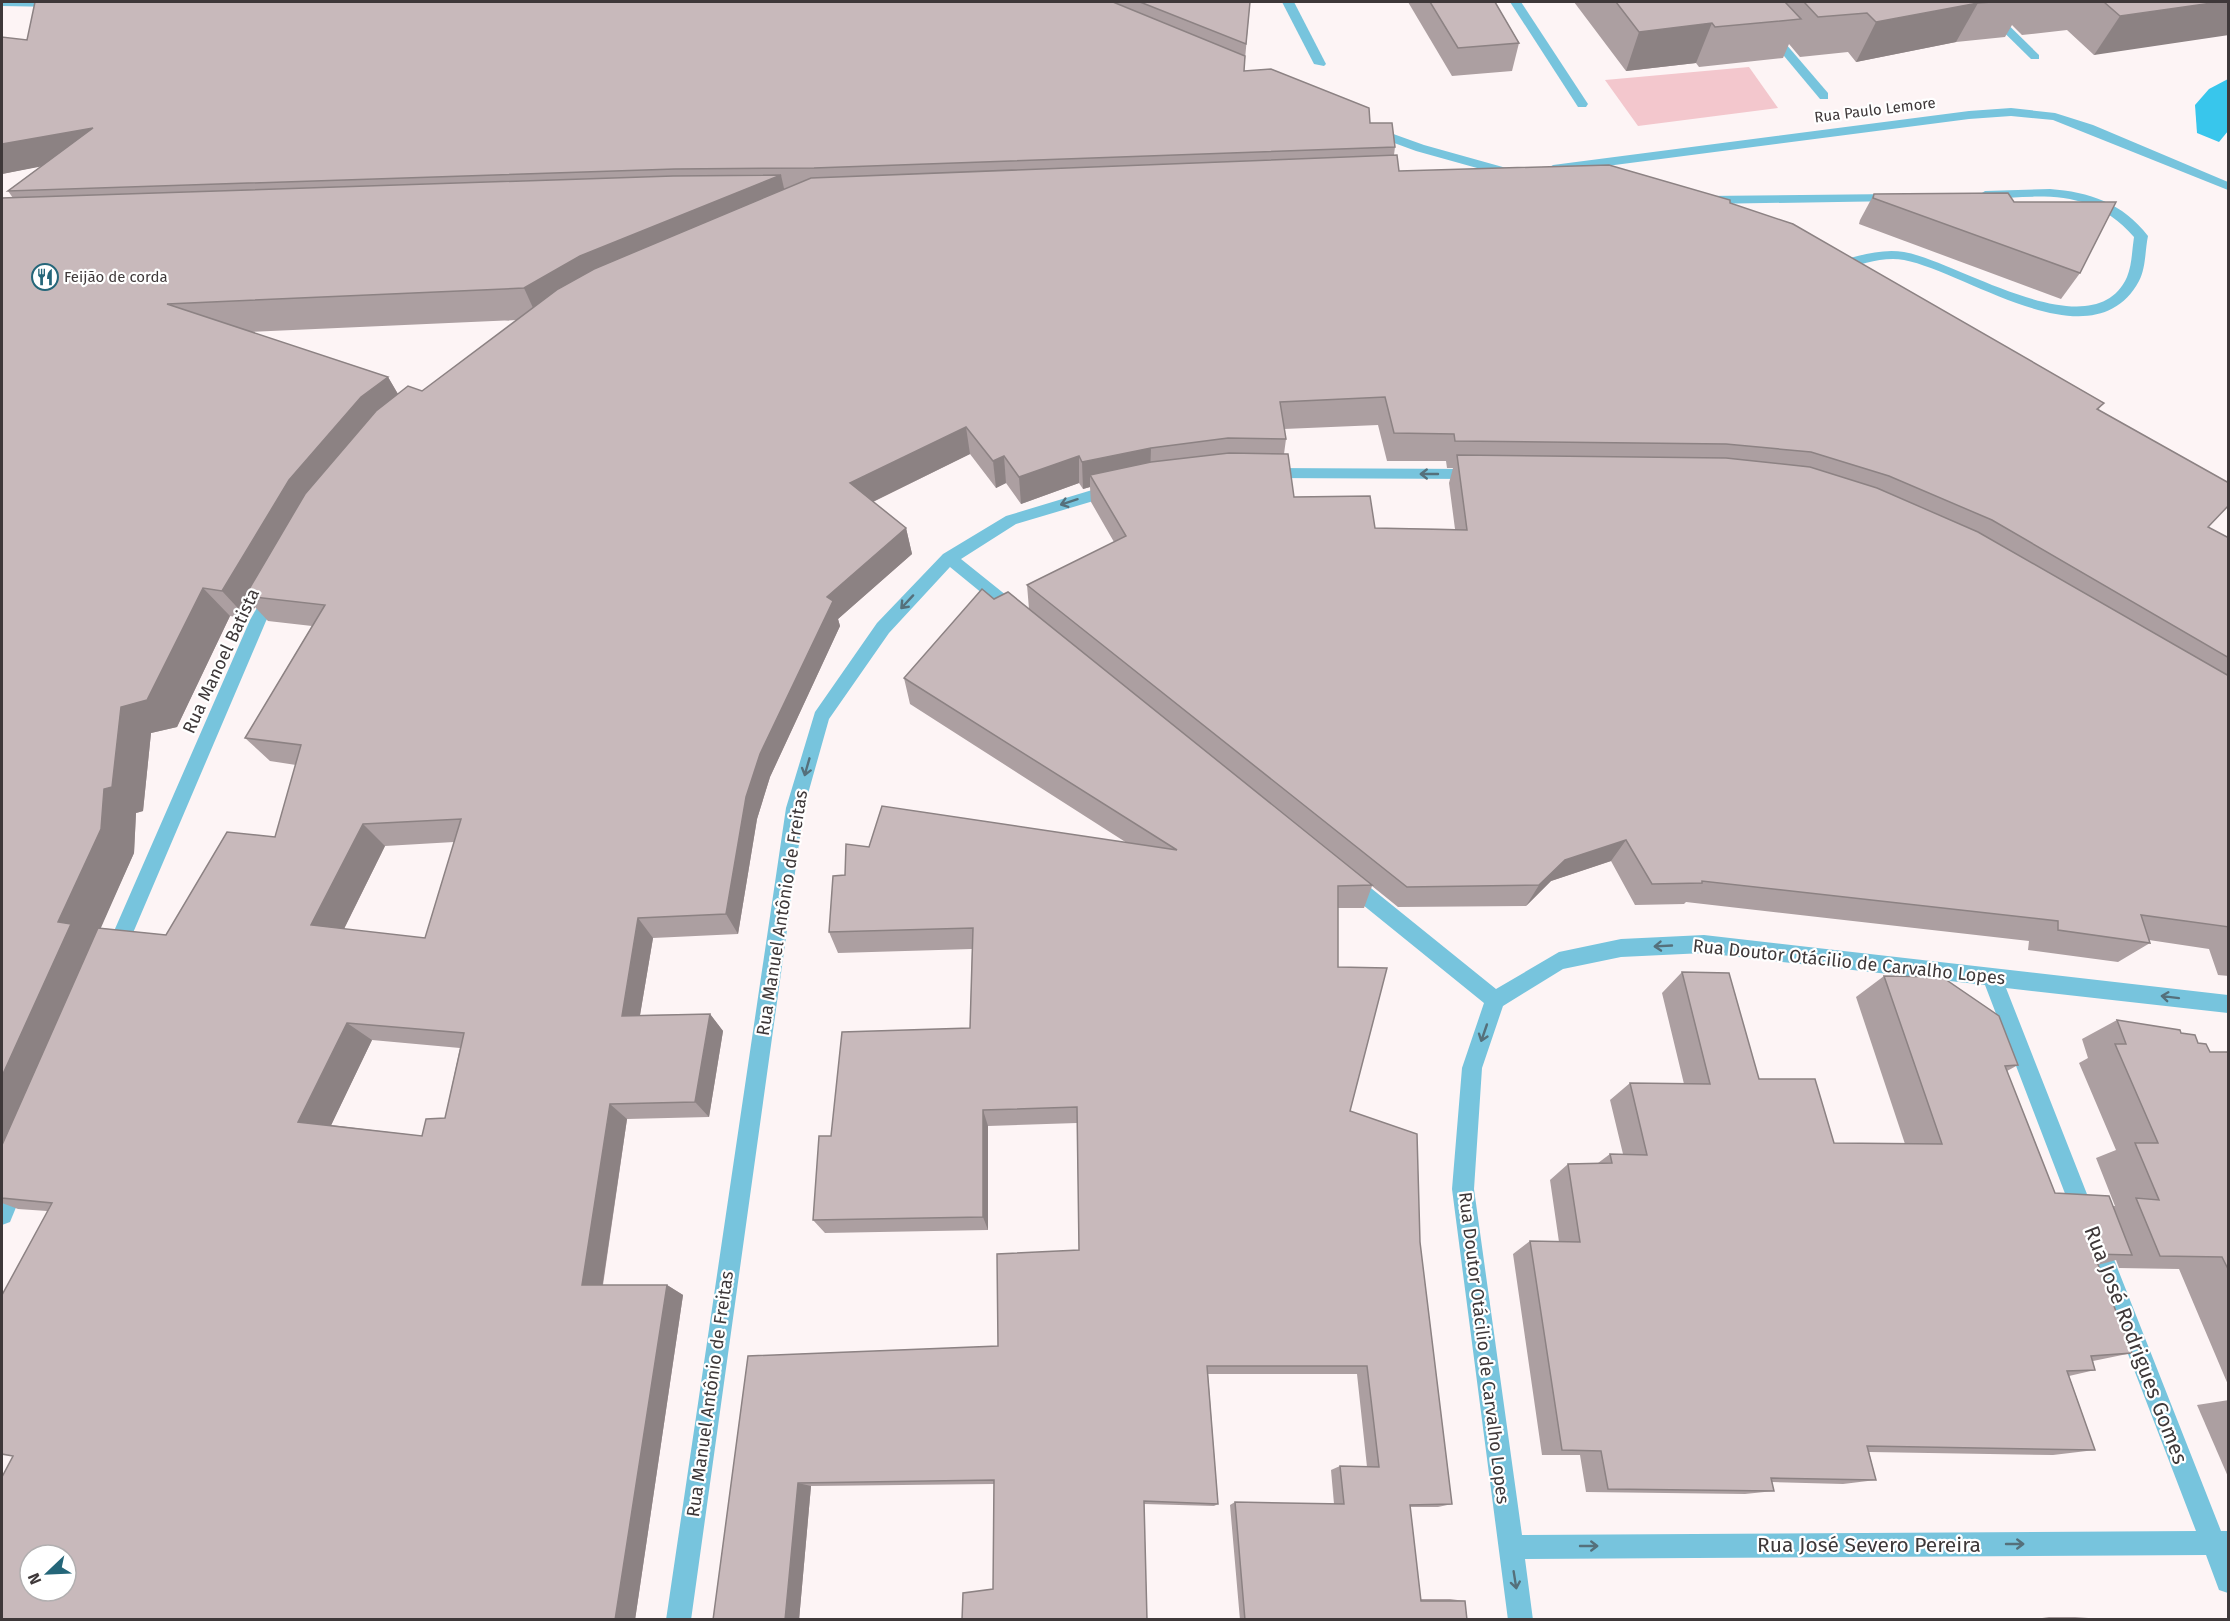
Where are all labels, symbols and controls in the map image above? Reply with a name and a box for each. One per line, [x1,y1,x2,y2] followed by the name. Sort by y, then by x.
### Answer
[1813,94,1937,126] street label: Rua Paulo Lemore
[30,262,60,292] restaurant icon: Feijão de corda
[64,268,168,286] place label: Feijão de corda
[1419,468,1439,480] one-way arrow
[1060,497,1079,508] one-way arrow
[178,585,264,737] street label: Rua Manoel Batista
[899,595,914,610] one-way arrow
[801,757,812,776] one-way arrow
[752,789,812,1037] street label: Rua Manuel Antônio de Freitas
[1692,935,2006,989] street label: Rua Doutor Otácilio de Carvalho Lopes
[1654,941,1674,952] one-way arrow
[2161,991,2181,1002] one-way arrow
[1477,1023,1488,1042] one-way arrow
[1454,1191,1514,1505] street label: Rua Doutor Otácilio de Carvalho Lopes
[2079,1222,2194,1468] street label: Rua José Rodrigues Gomes
[682,1269,738,1519] street label: Rua Manuel Antônio de Freitas
[1757,1532,1981,1558] street label: Rua José Severo Pereira
[2005,1538,2025,1549] one-way arrow
[1579,1541,1599,1552] one-way arrow
[18,1543,78,1603] north arrow
[1509,1569,1520,1589] one-way arrow
[24,1570,45,1587] text: N

